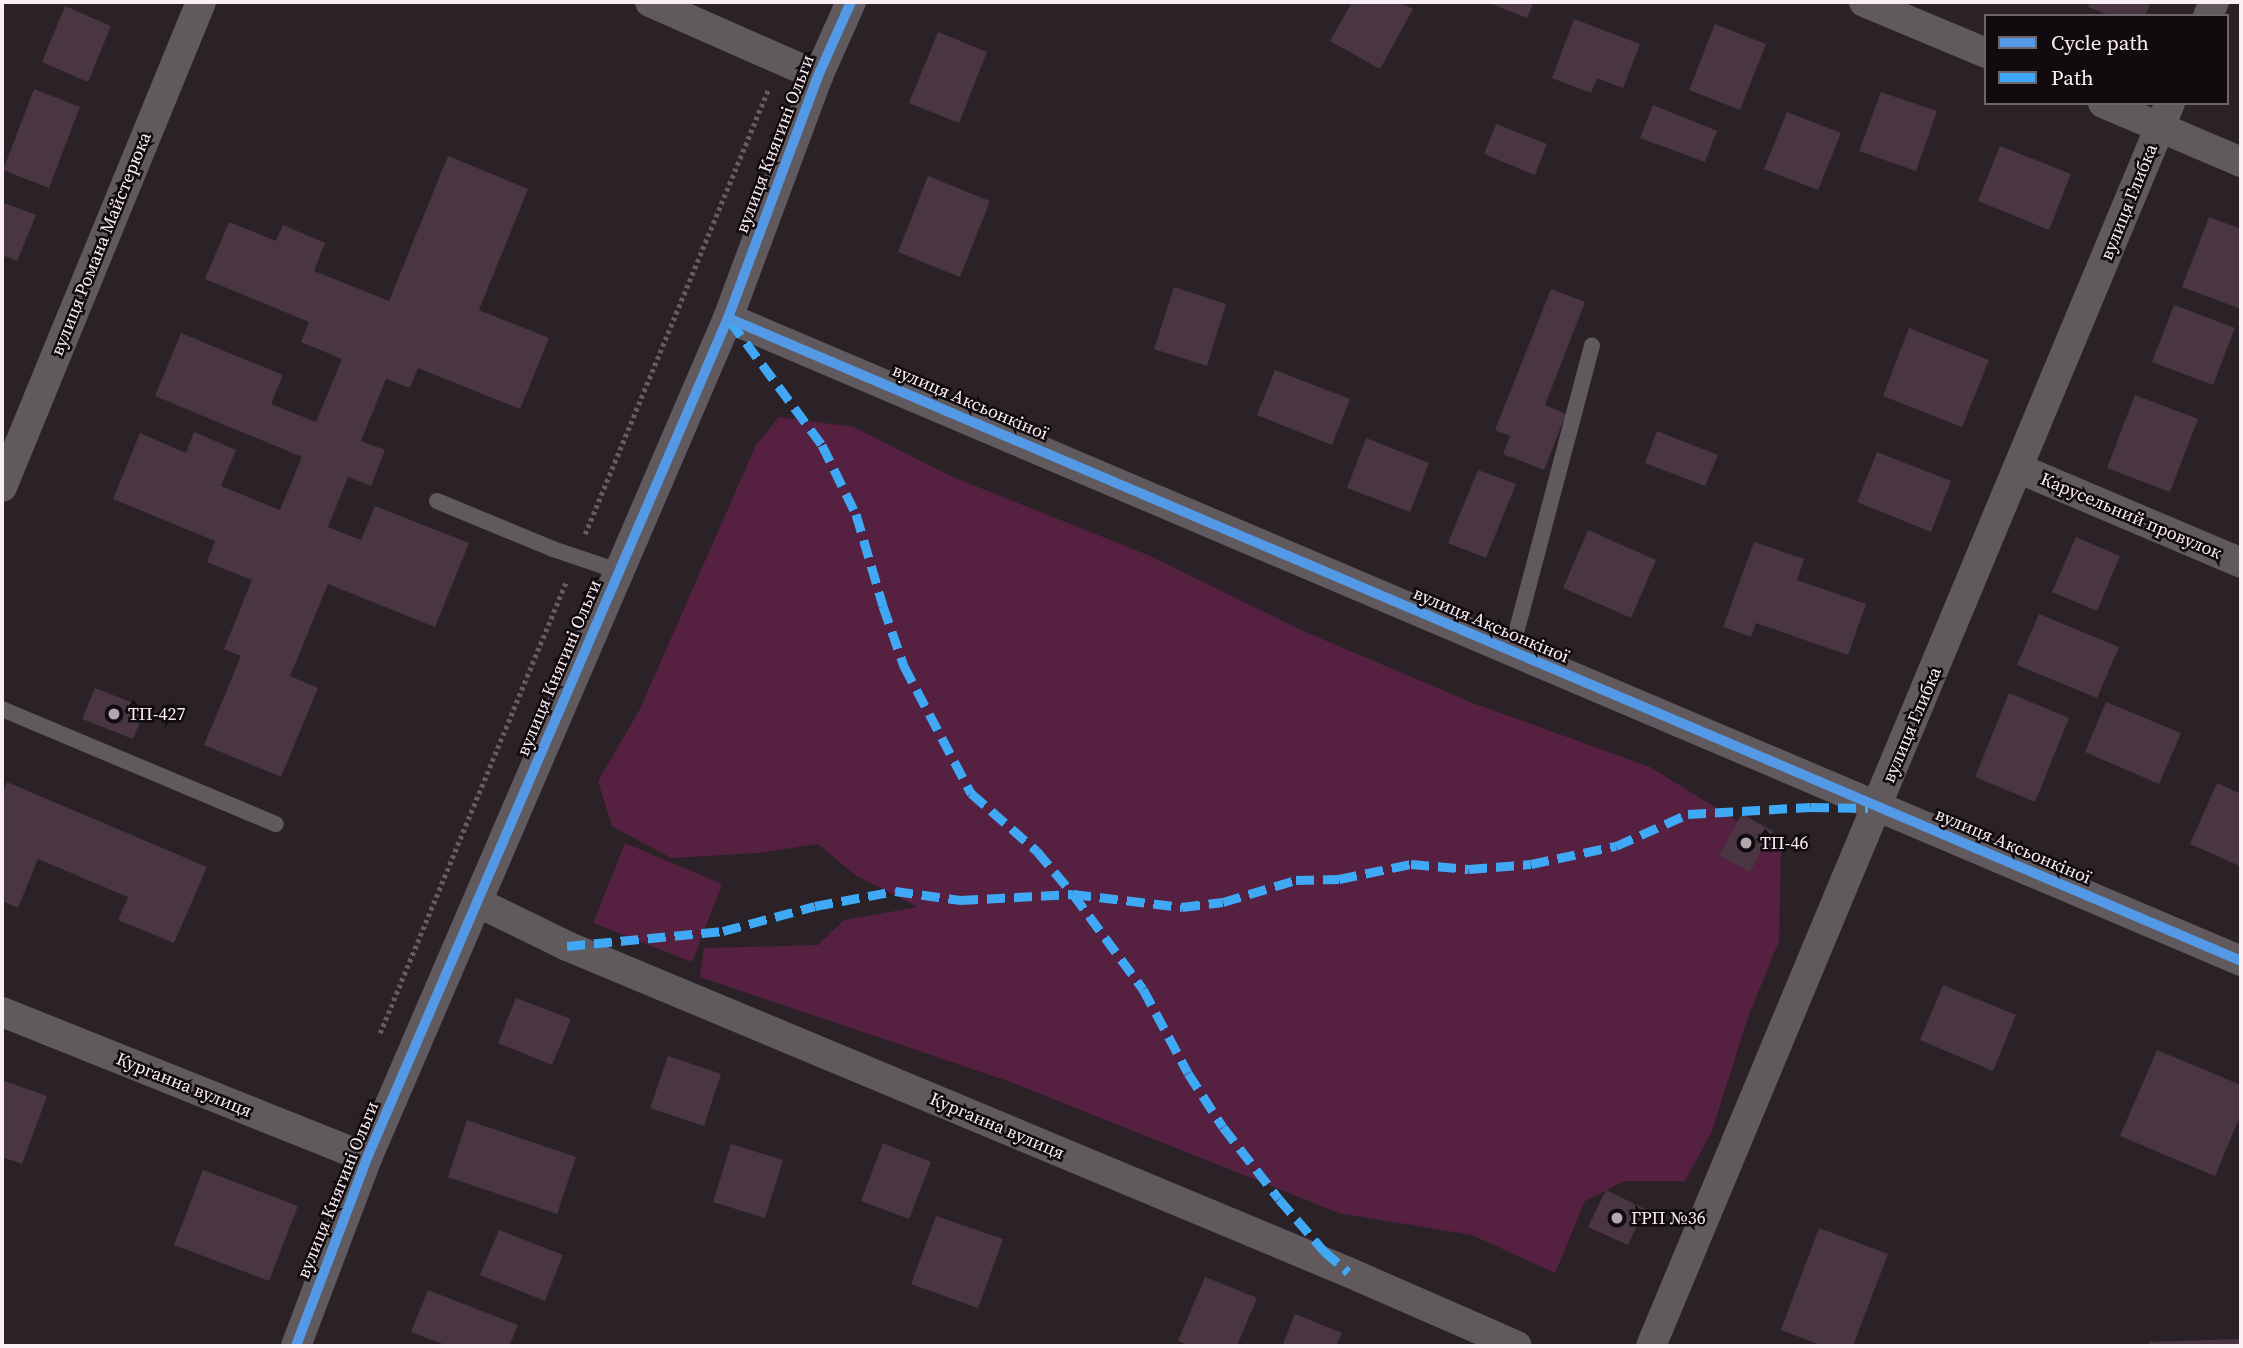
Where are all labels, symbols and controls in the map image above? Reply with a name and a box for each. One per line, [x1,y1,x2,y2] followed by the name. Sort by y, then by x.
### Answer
[1984,14,2229,105] legend
[2051,28,2149,57] text: Cycle path
[731,52,819,236] street label: вулиця Княгині Ольги
[2051,63,2094,92] text: Path
[46,129,156,359] street label: вулиця Романа Майстерюка
[2096,141,2162,263] street label: вулиця Глибка
[889,359,1051,445] street label: вулиця Аксьонкіної
[2037,468,2225,564] street label: Карусельний провулок
[512,577,606,759] street label: вулиця Княгині Ольги
[1410,582,1572,668] street label: вулиця Аксьонкіної
[1878,664,1946,786] street label: вулиця Глибка
[128,703,185,725] place label: ТП-427
[106,706,122,722] marker: ТП-427
[1932,803,2094,889] street label: вулиця Аксьонкіної
[1760,832,1808,854] place label: ТП-46
[1738,835,1754,851] marker: ТП-46
[113,1048,255,1122] street label: Курганна вулиця
[926,1088,1068,1164] street label: Курганна вулиця
[293,1098,383,1282] street label: вулиця Княгині Ольги
[1631,1207,1706,1229] place label: ГРП №36
[1609,1210,1625,1226] marker: ГРП №36

